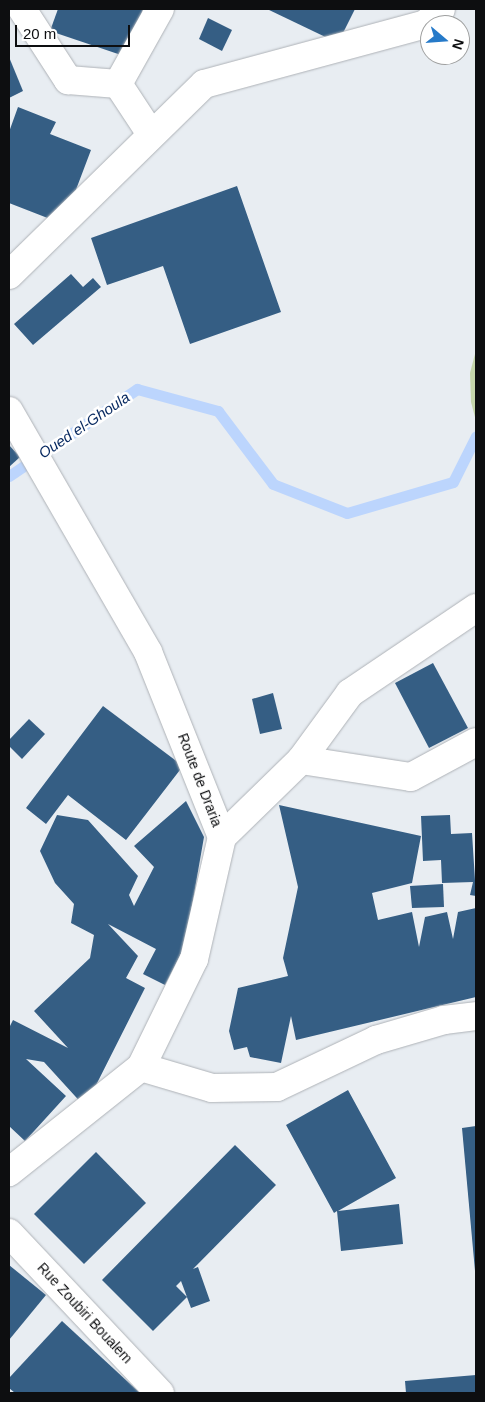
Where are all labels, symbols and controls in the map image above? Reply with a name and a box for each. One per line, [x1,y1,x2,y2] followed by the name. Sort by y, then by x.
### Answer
[18,15,132,47] scale bar
[420,15,470,65] north arrow
[23,25,56,42] text: 20 m
[449,37,467,52] text: N
[35,388,133,462] water label: Oued el-Ghoula
[174,731,226,829] street label: Route de Draria
[34,1259,136,1367] street label: Rue Zoubiri Boualem

